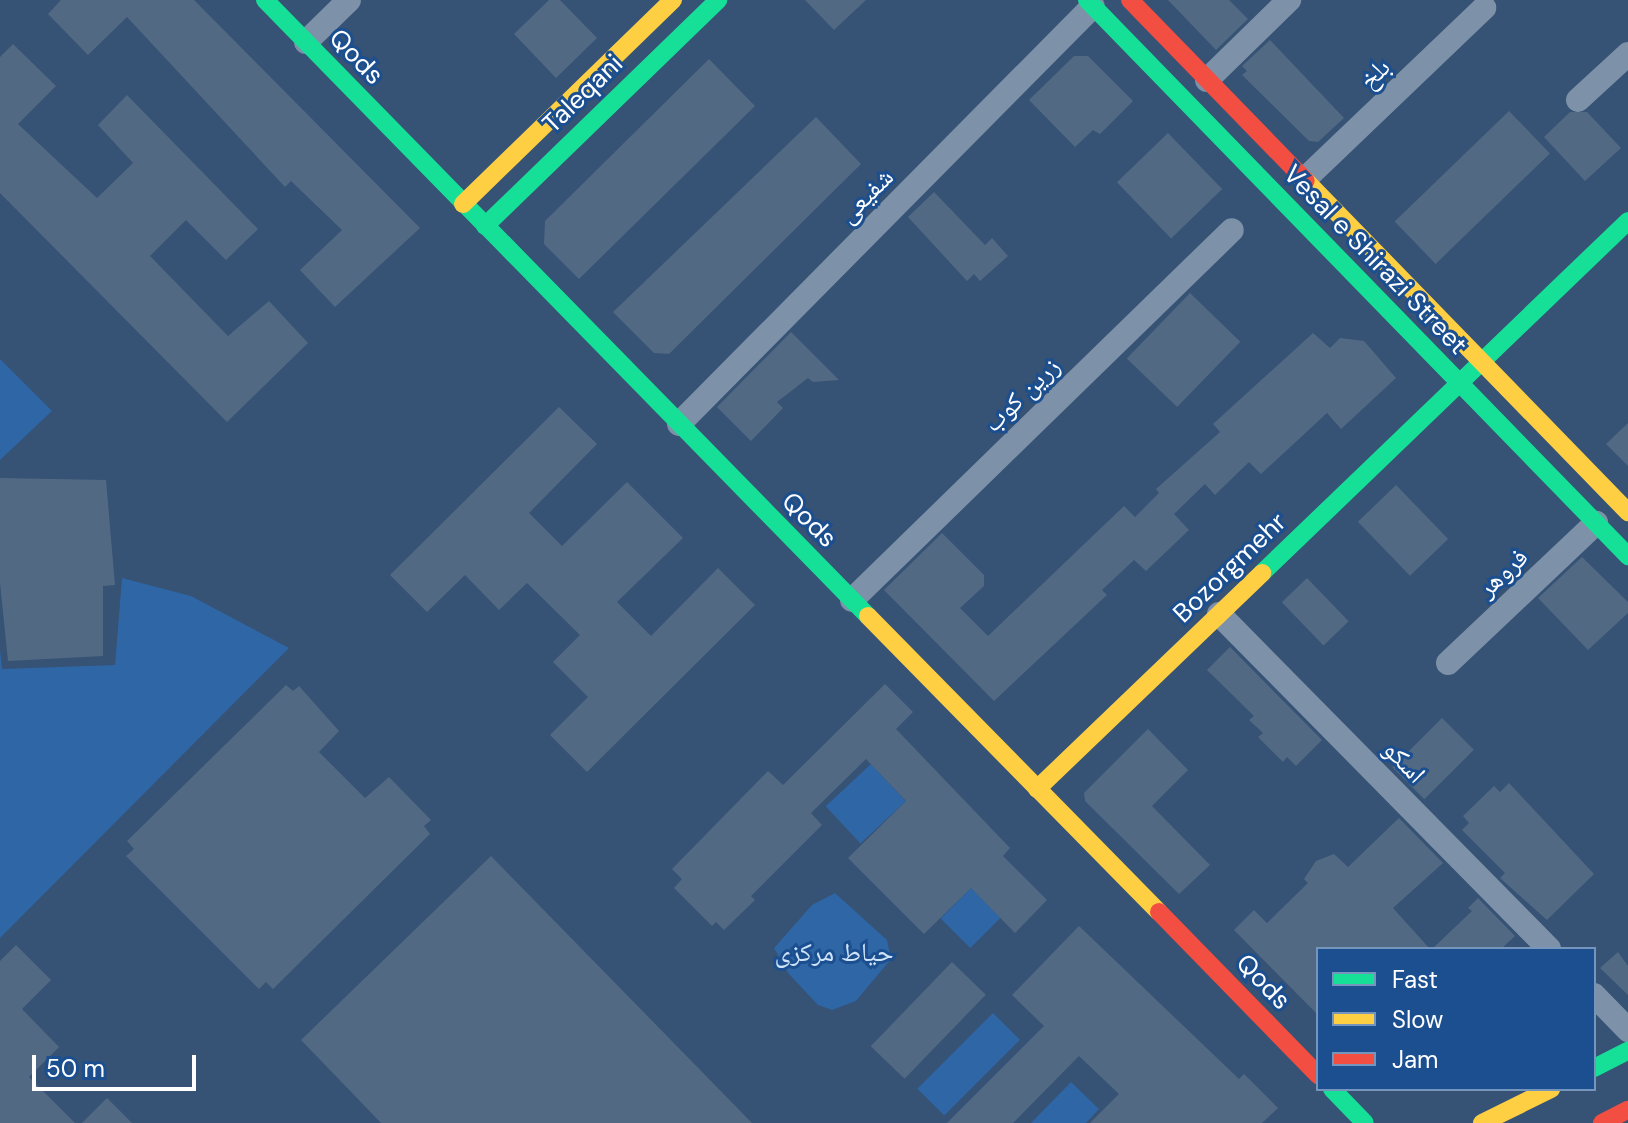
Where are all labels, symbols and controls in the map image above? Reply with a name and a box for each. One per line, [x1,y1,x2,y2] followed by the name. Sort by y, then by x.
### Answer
[322,23,390,91] street label: Qods
[537,48,629,140] street label: Taleqani
[1353,52,1397,96] street label: بلخ
[1277,159,1473,361] street label: Vesal e Shirazi Street
[832,162,900,230] street label: شفیعی
[977,351,1067,439] street label: زرین کوب
[775,486,843,554] street label: Qods
[1167,507,1293,629] street label: Bozorgmehr
[1471,542,1535,604] street label: فروهر
[1376,734,1432,790] street label: اسکو
[774,937,894,969] park label: حیاط مرکزی
[1316,947,1596,1091] legend
[1229,948,1297,1016] street label: Qods
[1392,964,1438,995] text: Fast
[1392,1004,1443,1035] text: Slow
[36,1039,200,1089] scale bar
[1392,1044,1438,1075] text: Jam
[46,1053,105,1084] text: 50 m

